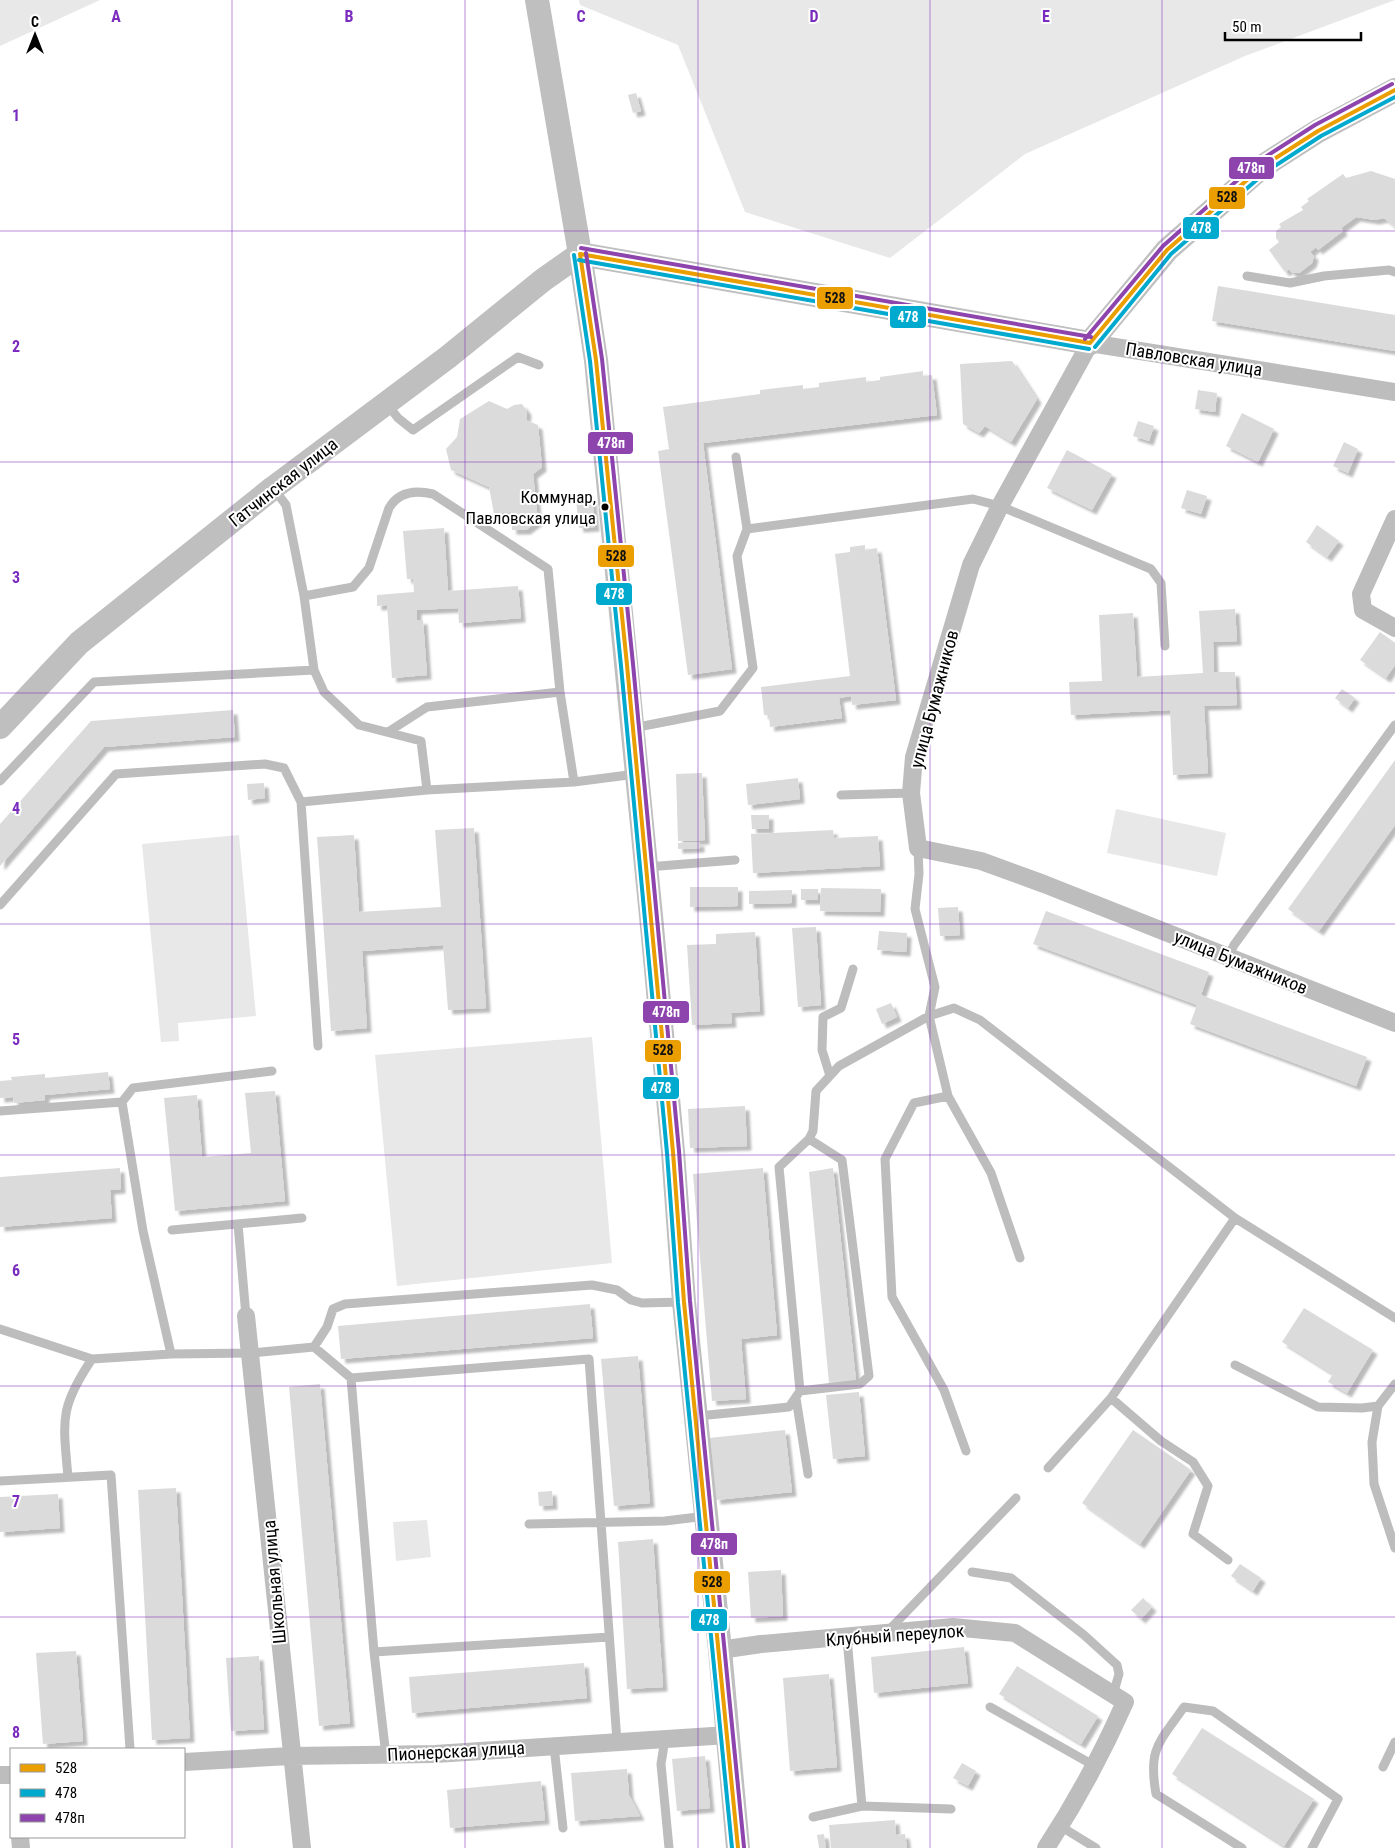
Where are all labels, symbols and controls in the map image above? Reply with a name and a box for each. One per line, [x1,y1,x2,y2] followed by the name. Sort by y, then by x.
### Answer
[111,7,121,26] text: A
[345,7,354,26] text: B
[576,7,586,26] text: C
[809,7,819,26] text: D
[1042,7,1050,26] text: E
[10,10,60,60] north arrow
[1225,10,1361,42] scale bar
[31,14,39,30] text: С
[1232,18,1262,36] text: 50 m
[12,106,20,125] text: 1
[1228,156,1275,180] line badge: 478п
[1237,160,1265,176] text: 478п
[1208,186,1246,210] line badge: 528
[1216,189,1238,205] text: 528
[1182,216,1220,240] line badge: 478
[1190,220,1212,236] text: 478
[816,286,854,310] line badge: 528
[824,290,846,306] text: 528
[889,305,927,329] line badge: 478
[897,309,919,325] text: 478
[12,337,20,356] text: 2
[1124,338,1264,380] street label: Павловская улица
[587,431,634,455] line badge: 478п
[225,433,341,531] street label: Гатчинская улица
[597,435,625,451] text: 478п
[466,487,596,528] place label: Коммунар, Павловская улица
[600,502,610,512] marker: Коммунар, Павловская улица
[597,544,635,568] line badge: 528
[605,548,627,564] text: 528
[12,568,20,587] text: 3
[595,582,633,606] line badge: 478
[603,586,625,602] text: 478
[905,628,963,770] street label: улица Бумажников
[12,799,20,818] text: 4
[1171,926,1311,998] street label: улица Бумажников
[642,1000,690,1024] line badge: 478п
[652,1004,680,1020] text: 478п
[12,1030,20,1049] text: 5
[644,1039,682,1063] line badge: 528
[652,1042,674,1058] text: 528
[642,1076,680,1100] line badge: 478
[650,1080,672,1096] text: 478
[12,1261,20,1280] text: 6
[12,1492,20,1511] text: 7
[258,1519,290,1645] street label: Школьная улица
[690,1532,738,1556] line badge: 478п
[700,1536,728,1552] text: 478п
[693,1570,731,1594] line badge: 528
[701,1574,723,1590] text: 528
[690,1608,728,1632] line badge: 478
[698,1612,720,1628] text: 478
[825,1620,965,1650] street label: Клубный переулок
[12,1723,20,1742] text: 8
[387,1737,525,1765] street label: Пионерская улица
[10,1748,185,1838] legend
[55,1759,77,1777] text: 528
[55,1784,77,1802] text: 478
[55,1809,85,1827] text: 478п

